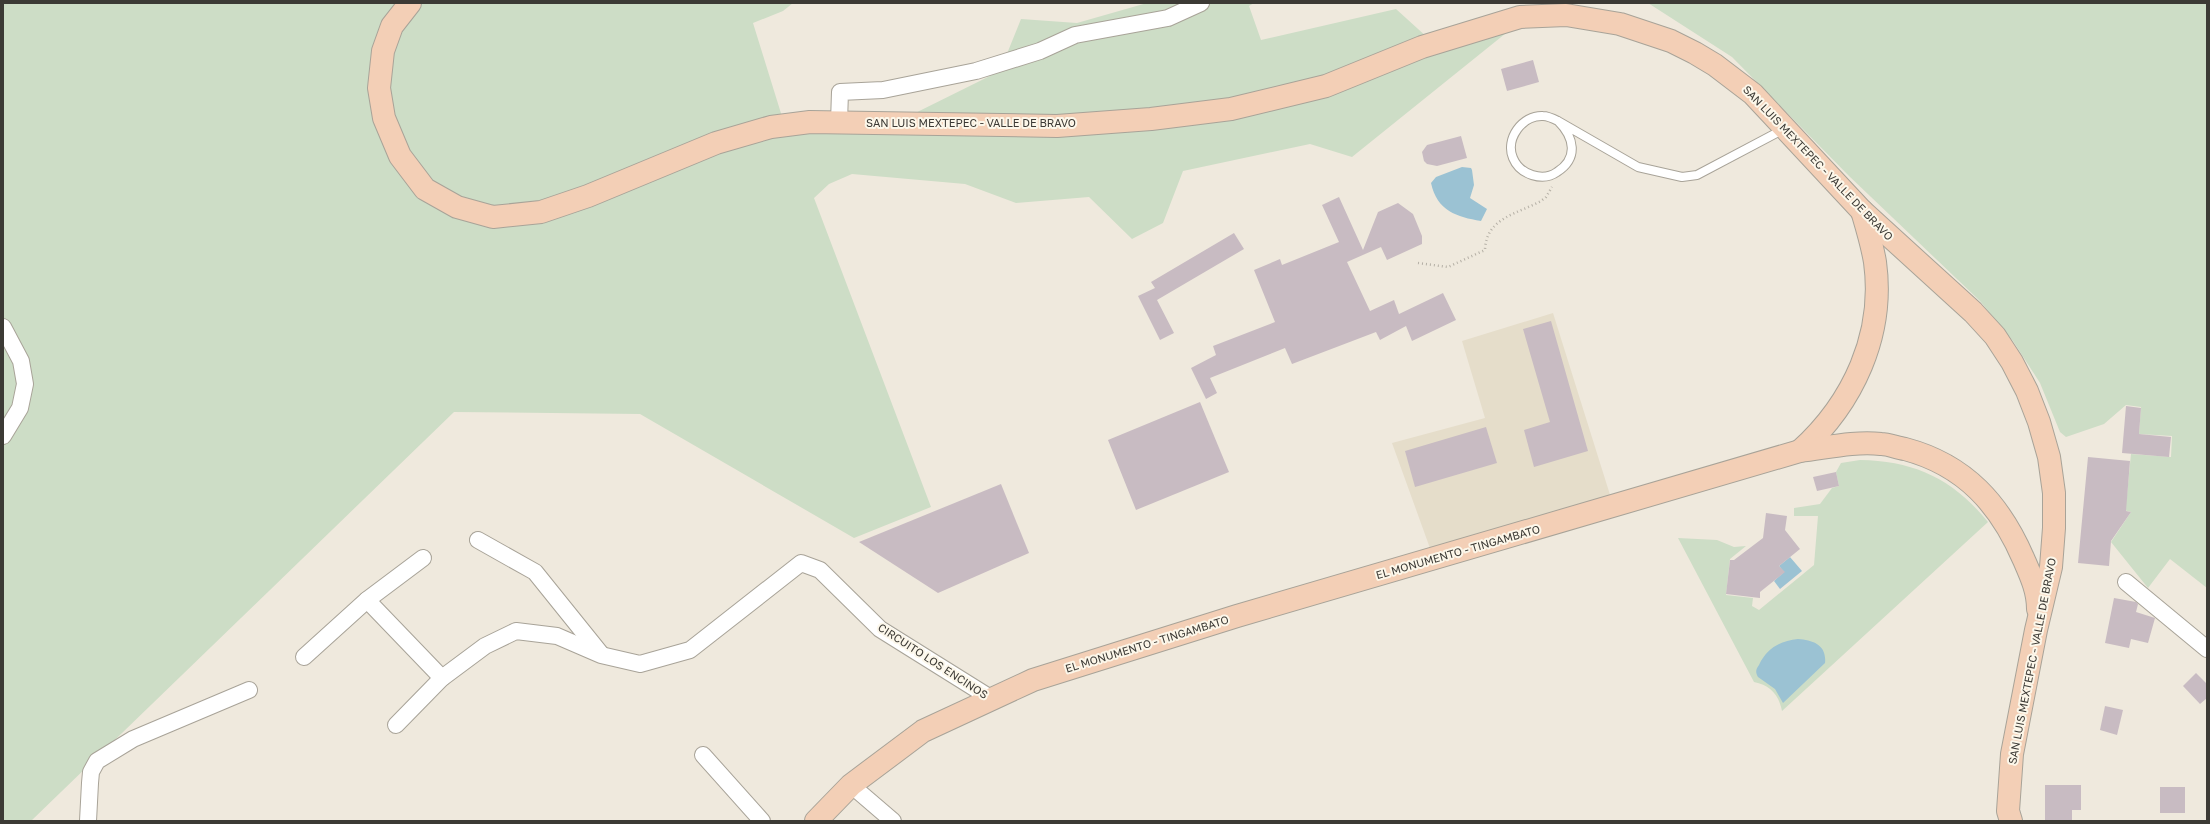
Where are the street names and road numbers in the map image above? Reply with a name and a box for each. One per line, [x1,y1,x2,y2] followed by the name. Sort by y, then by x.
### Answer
[1741,83,1896,243] street label: SAN LUIS MEXTEPEC - VALLE DE BRAVO
[866,116,1076,129] street label: SAN LUIS MEXTEPEC - VALLE DE BRAVO
[1374,522,1541,581] street label: EL MONUMENTO - TINGAMBATO
[2005,557,2058,765] street label: SAN LUIS MEXTEPEC - VALLE DE BRAVO
[1064,612,1230,675] street label: EL MONUMENTO - TINGAMBATO
[876,620,991,701] street label: CIRCUITO LOS ENCINOS

